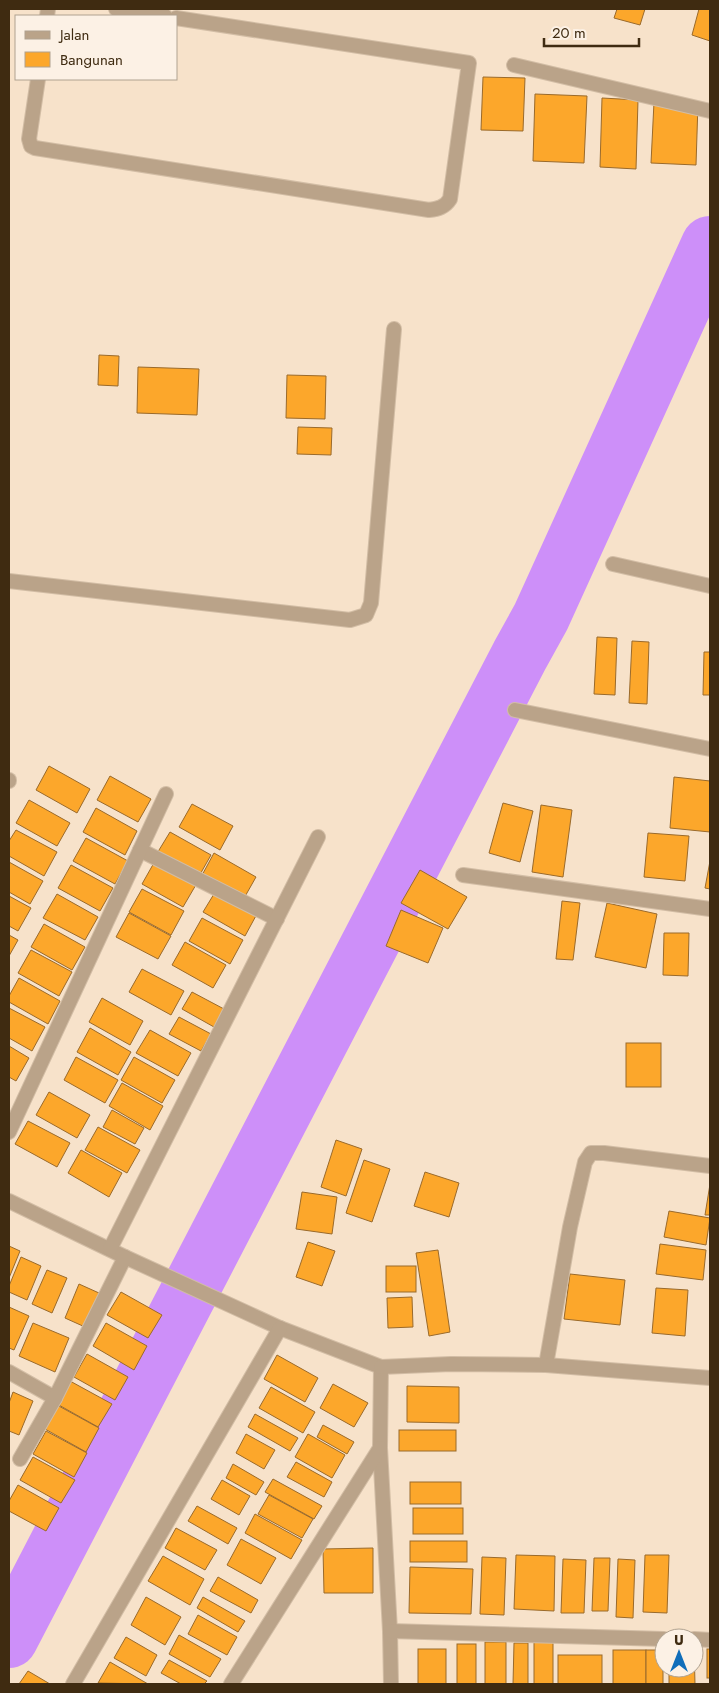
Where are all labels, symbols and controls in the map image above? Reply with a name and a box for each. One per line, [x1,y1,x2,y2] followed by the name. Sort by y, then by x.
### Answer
[15,15,178,80] legend
[544,15,639,47] scale bar
[552,22,586,44] text: 20 m
[58,24,89,46] text: Jalan
[60,49,123,71] text: Bangunan
[654,1628,704,1678] north arrow
[674,1630,684,1650] text: U

